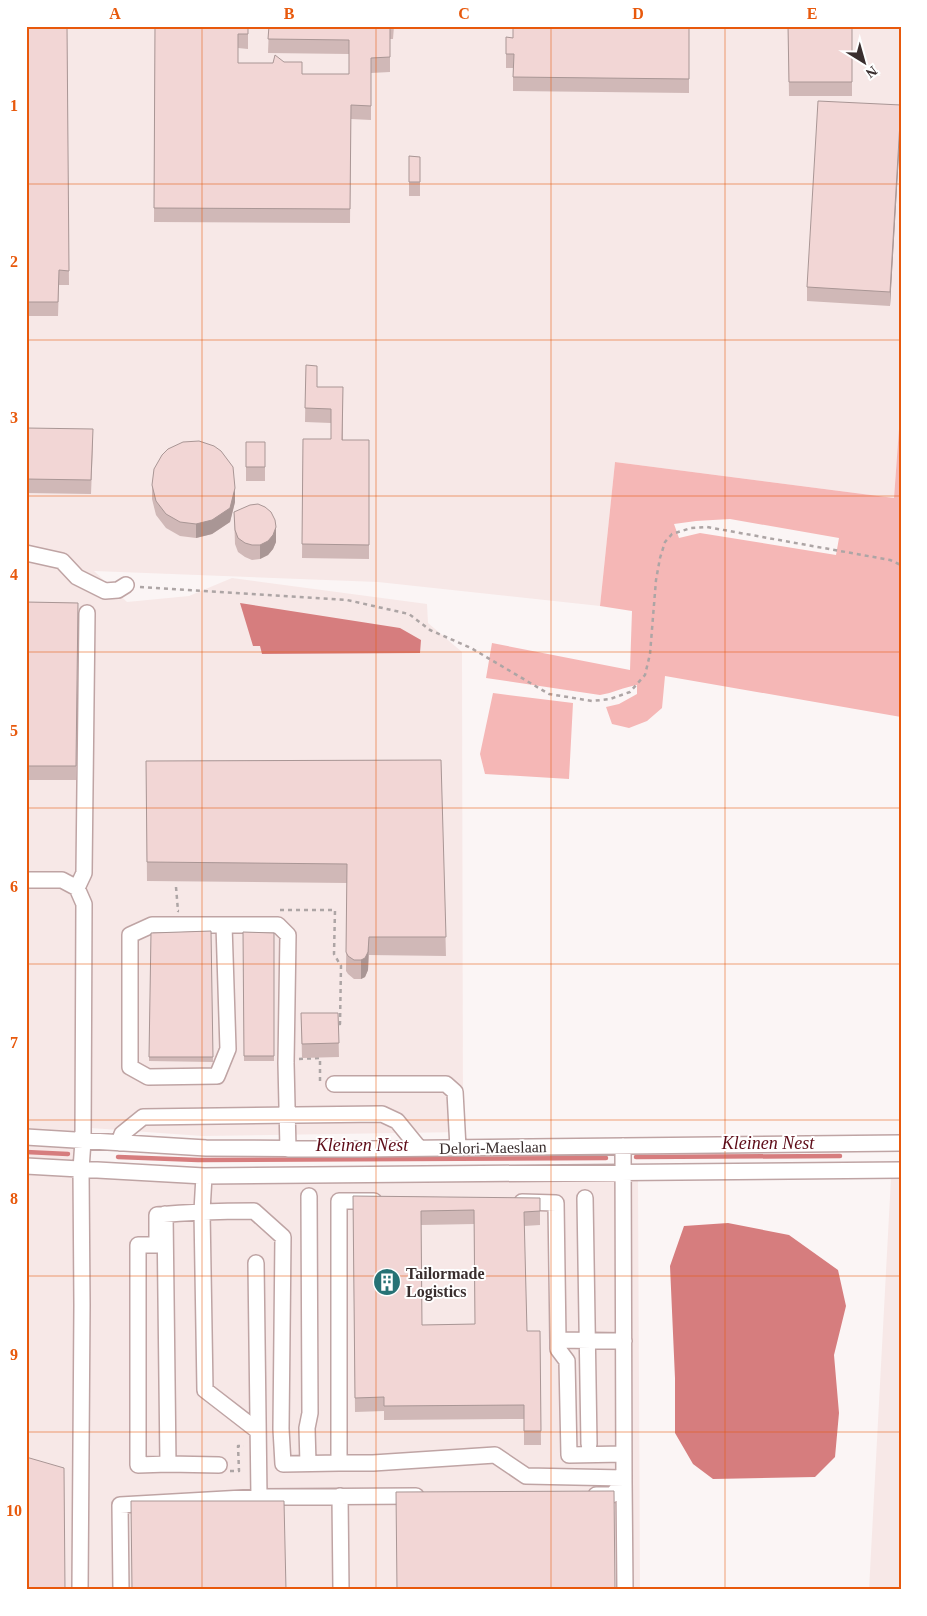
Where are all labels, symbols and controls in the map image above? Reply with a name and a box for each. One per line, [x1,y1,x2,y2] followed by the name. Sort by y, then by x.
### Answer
[109,5,121,22] text: A
[284,5,295,22] text: B
[458,5,470,22] text: C
[632,5,644,22] text: D
[807,5,817,22] text: E
[840,38,890,88] north arrow
[863,63,880,81] text: N
[10,97,18,114] text: 1
[10,253,18,270] text: 2
[10,409,18,426] text: 3
[10,566,18,583] text: 4
[10,722,18,739] text: 5
[10,878,18,895] text: 6
[10,1034,18,1051] text: 7
[721,1133,815,1153] water label: Kleinen Nest
[315,1135,409,1155] water label: Kleinen Nest
[439,1138,547,1157] street label: Delori-Maeslaan
[10,1190,18,1207] text: 8
[406,1265,485,1301] place label: Tailormade Logistics
[372,1267,402,1297] building icon: Tailormade Logistics
[10,1346,18,1363] text: 9
[6,1502,22,1519] text: 10

